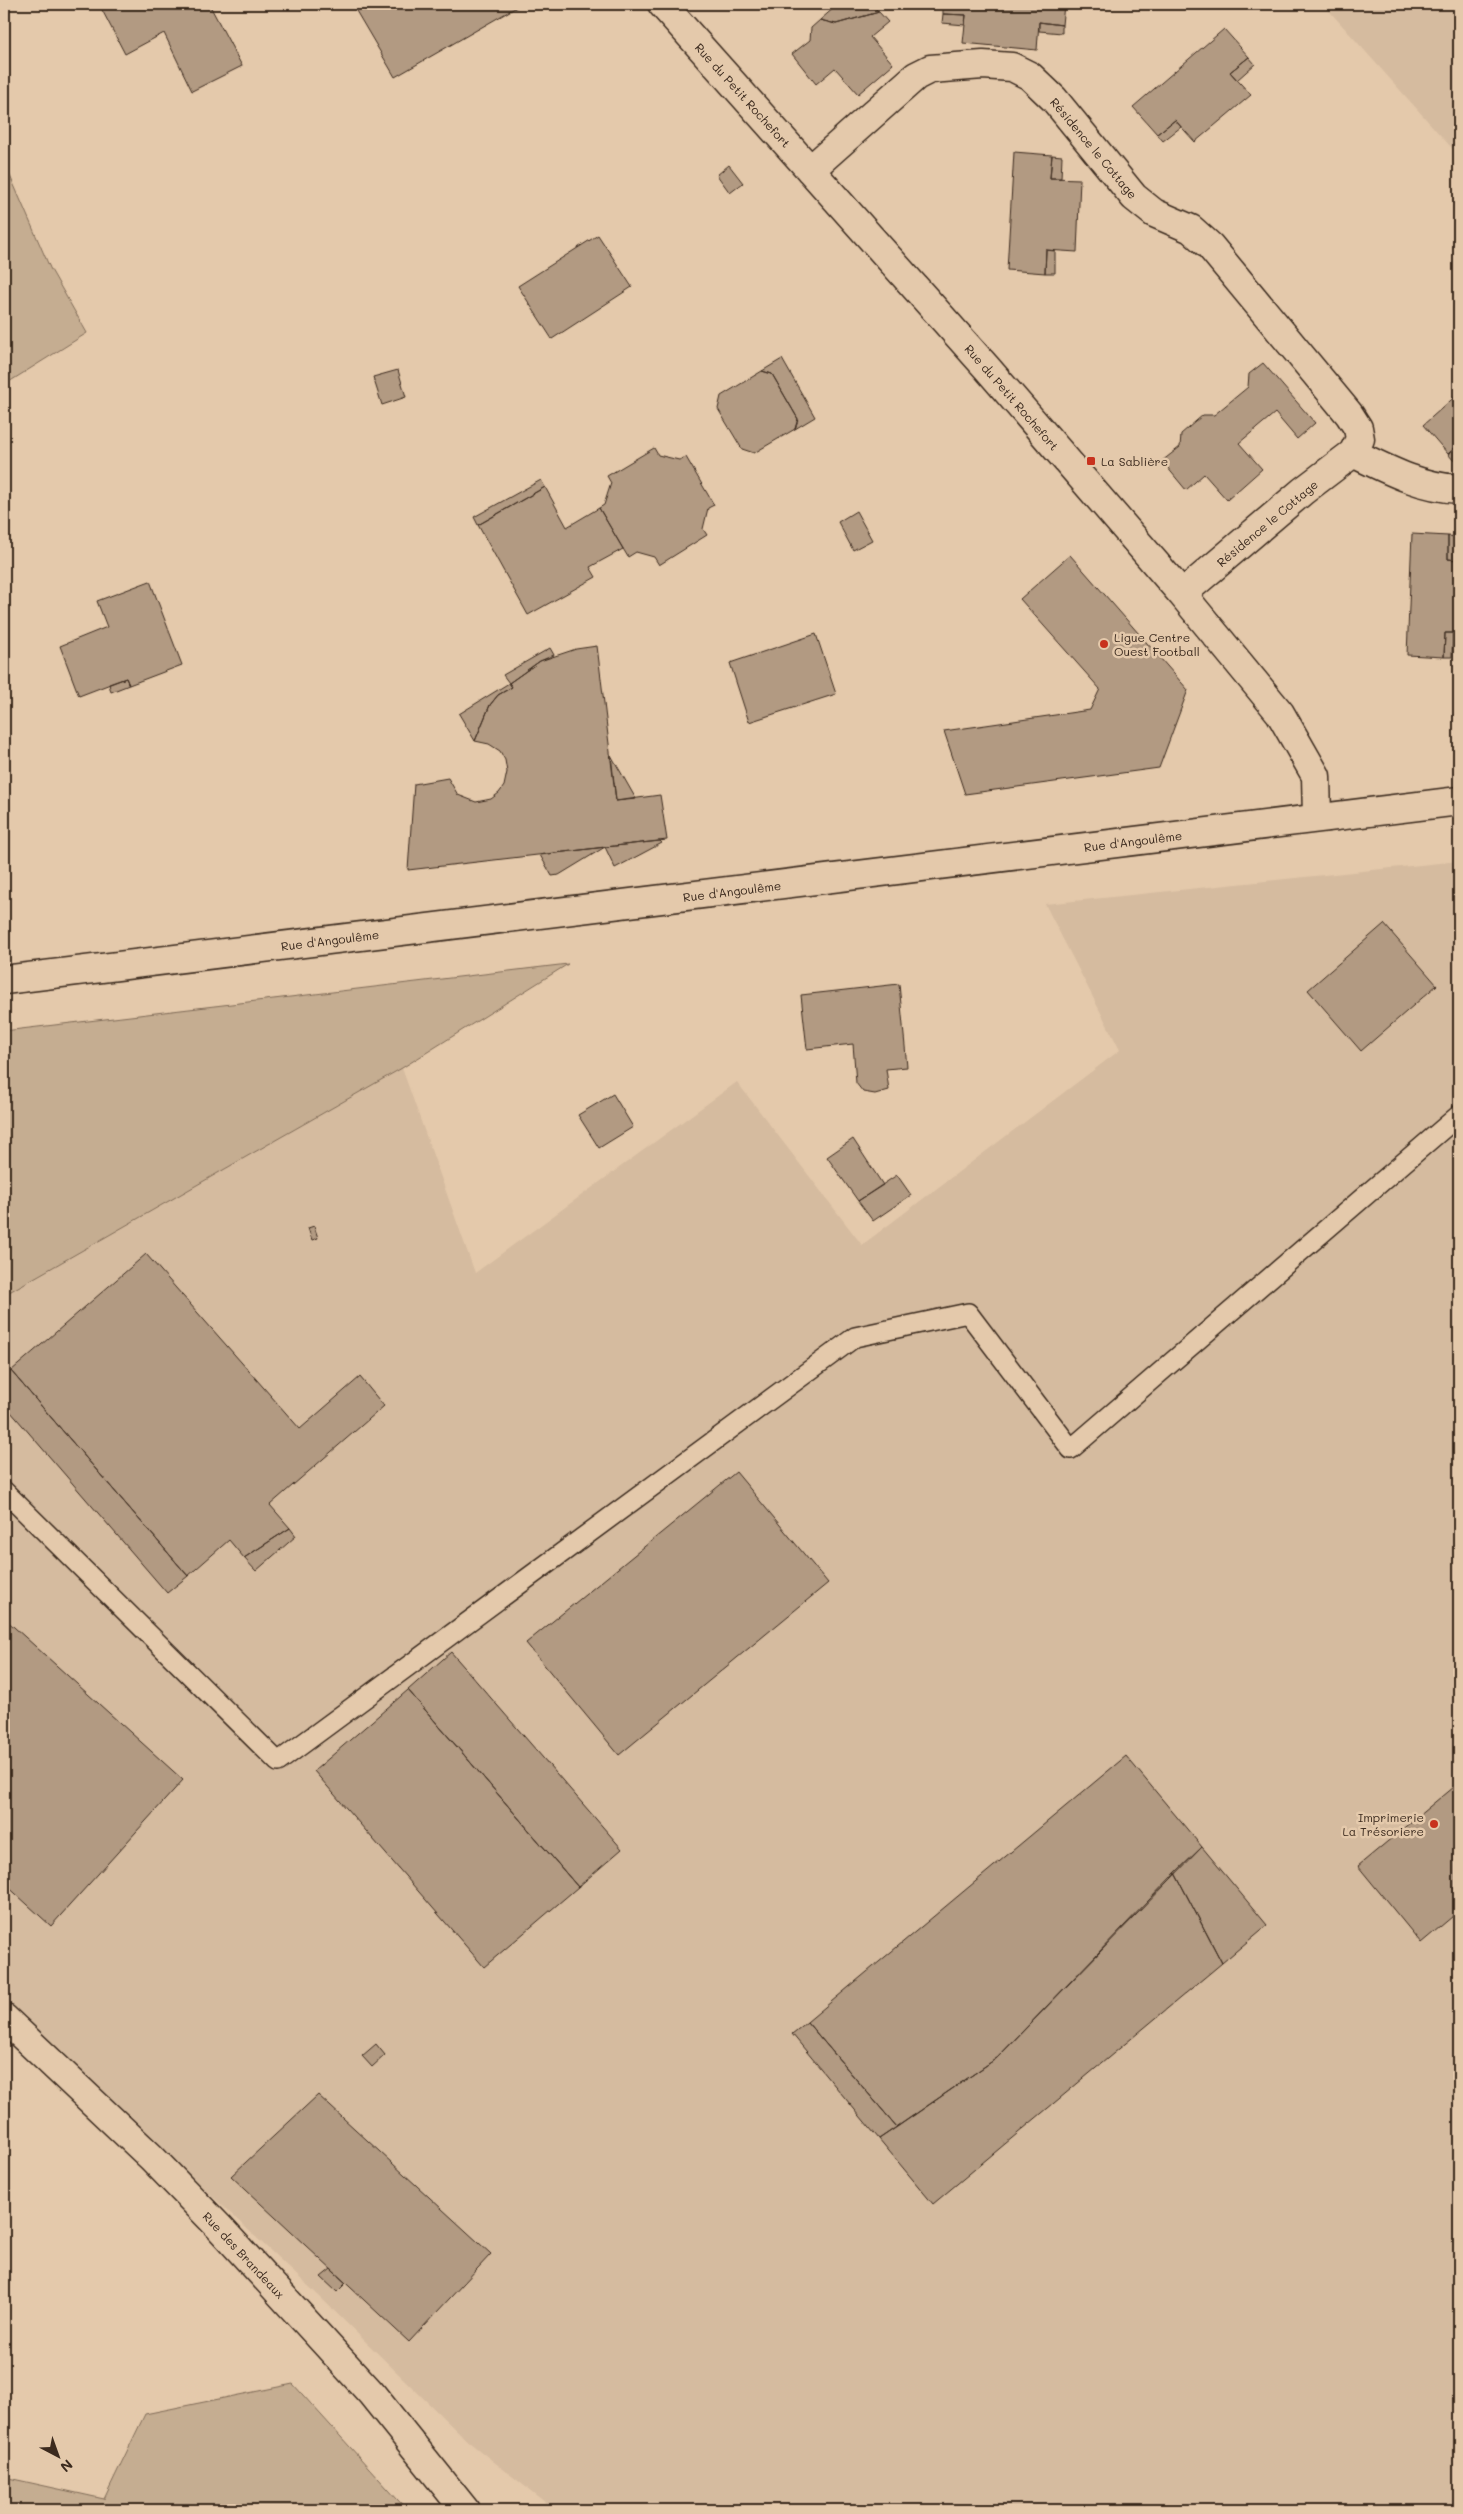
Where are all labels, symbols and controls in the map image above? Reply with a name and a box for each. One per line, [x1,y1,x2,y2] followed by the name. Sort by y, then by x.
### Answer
[692,39,794,151] street label: Rue du Petit Rochefort
[1047,94,1141,202] street label: Résidence le Cottage
[962,341,1062,453] street label: Rue du Petit Rochefort
[1101,453,1168,469] place label: La Sablière
[1085,455,1097,467] marker: La Sablière
[1213,476,1321,570] street label: Résidence le Cottage
[1114,629,1200,659] place label: Ligue Centre Ouest Football
[1098,638,1110,650] marker: Ligue Centre Ouest Football
[1083,827,1183,855] street label: Rue d'Angoulême
[682,877,782,905] street label: Rue d'Angoulême
[280,926,380,954] street label: Rue d'Angoulême
[1342,1809,1424,1839] place label: Imprimerie La Trésoriere
[1428,1818,1440,1830] marker: Imprimerie La Trésoriere
[200,2208,288,2302] street label: Rue des Brandeaux
[32,2432,82,2482] north arrow
[57,2456,77,2477] text: N

